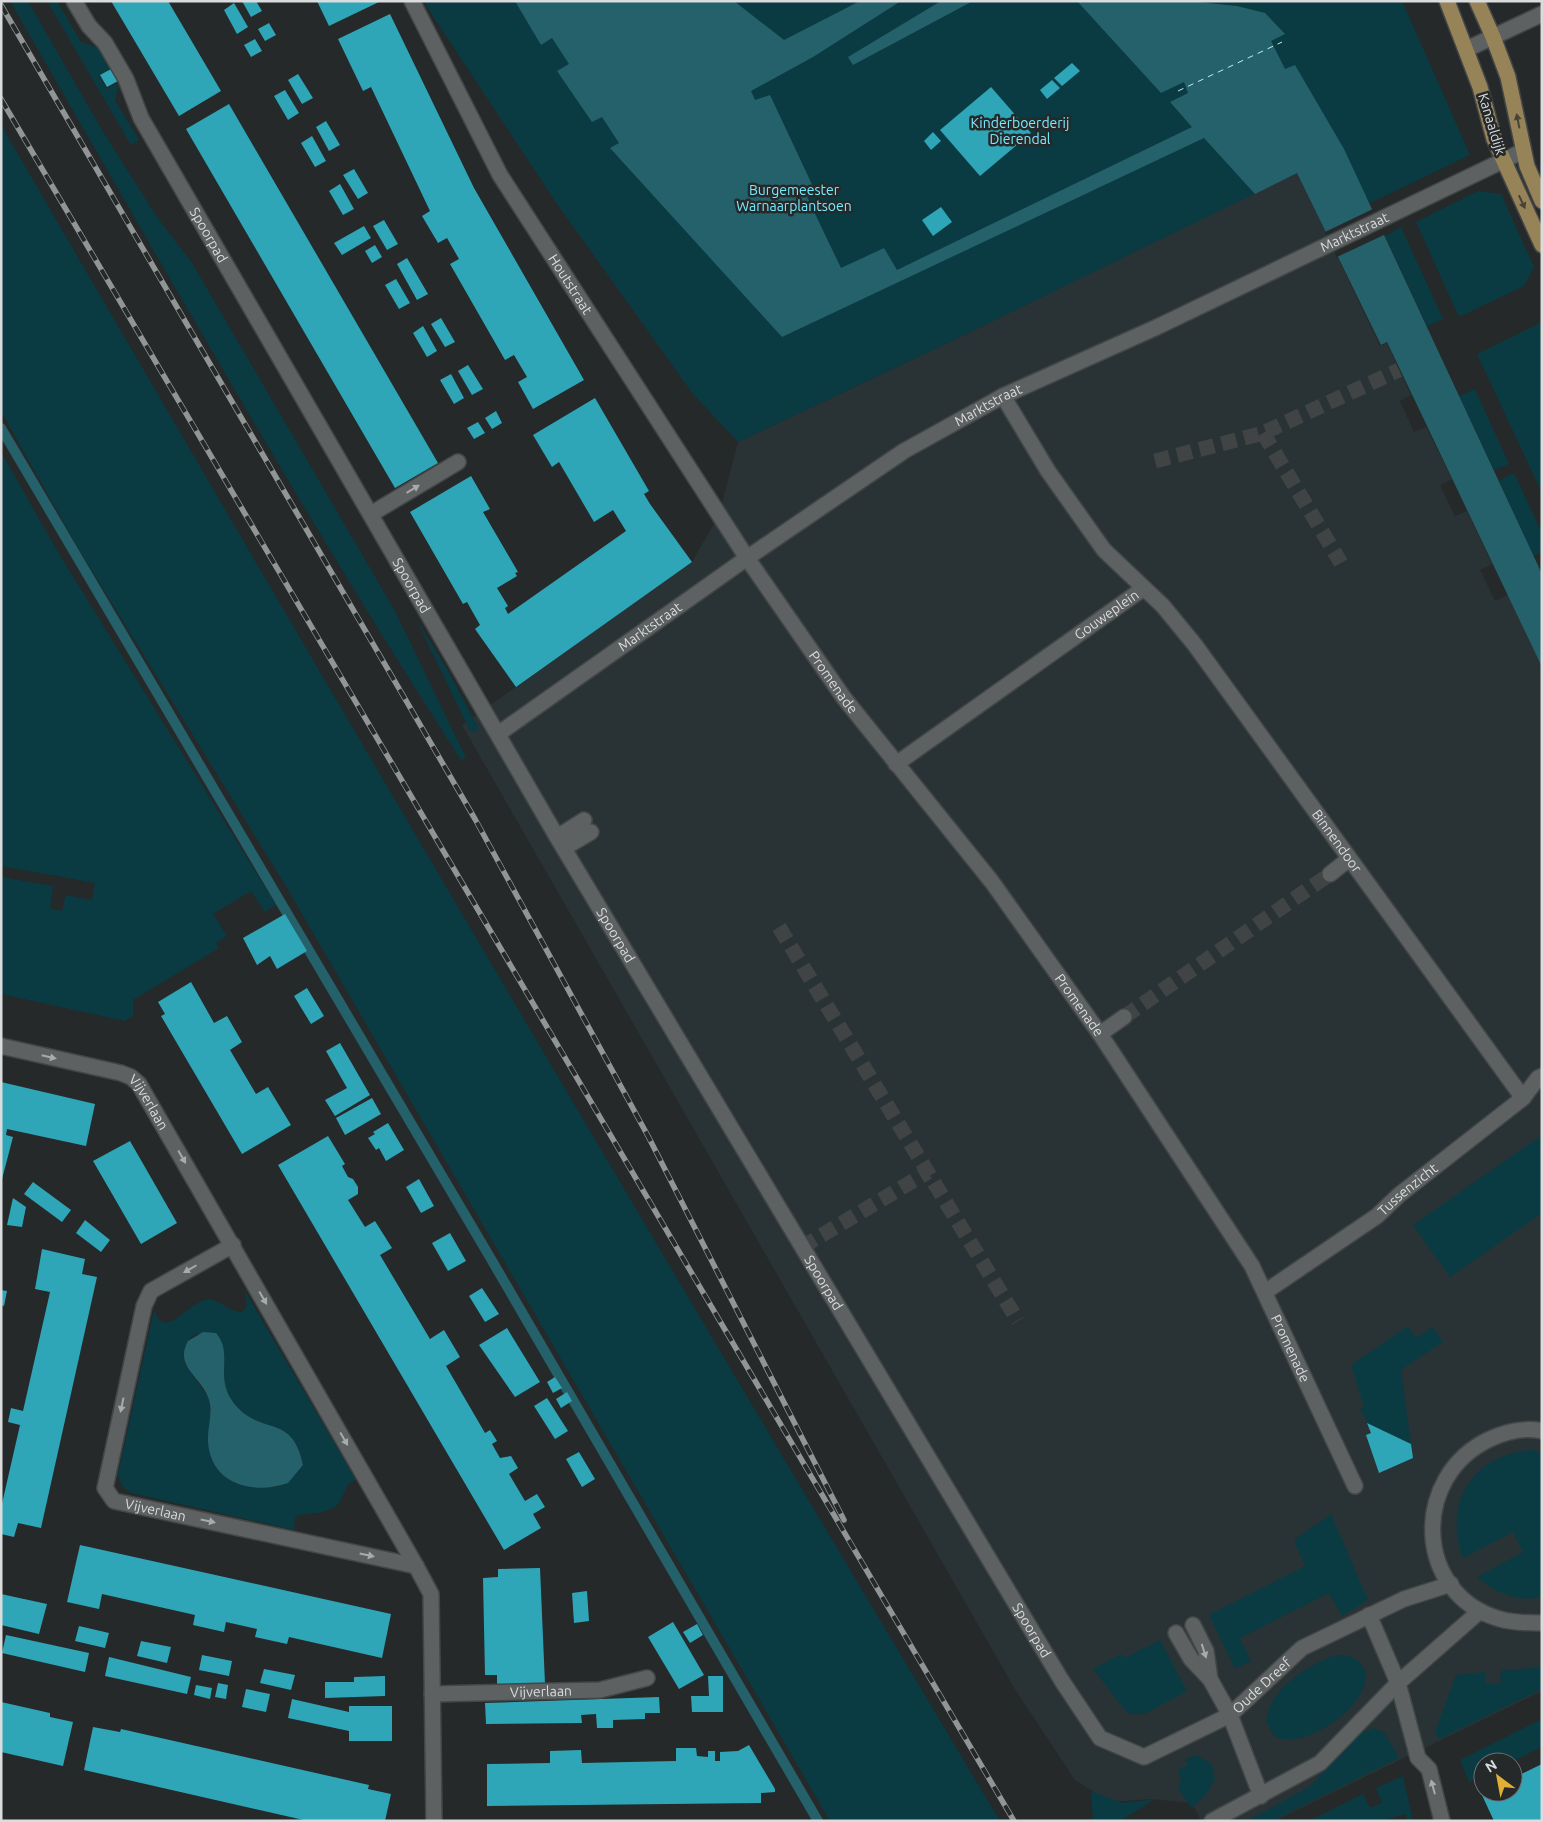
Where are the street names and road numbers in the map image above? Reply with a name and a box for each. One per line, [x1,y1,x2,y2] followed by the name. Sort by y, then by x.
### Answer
[1475,91,1509,157] street label: Kanaaldijk
[186,205,231,265] street label: Spoorpad
[1318,209,1392,255] street label: Marktstraat
[545,251,596,318] street label: Houtstraat
[952,380,1025,429] street label: Marktstraat
[389,555,434,616] street label: Spoorpad
[1071,586,1142,643] street label: Gouweplein
[615,598,685,655] street label: Marktstraat
[806,648,861,717] street label: Promenade
[1309,806,1365,876] street label: Binnendoor
[593,905,638,965] street label: Spoorpad
[1052,971,1107,1039] street label: Promenade
[126,1071,172,1133] street label: Vijverlaan
[1374,1160,1441,1219] street label: Tussenzicht
[801,1252,846,1313] street label: Spoorpad
[1268,1312,1313,1385] street label: Promenade
[123,1496,188,1524] street label: Vijverlaan
[1009,1600,1054,1660] street label: Spoorpad
[1229,1654,1295,1717] street label: Oude Dreef
[510,1683,572,1700] street label: Vijverlaan

